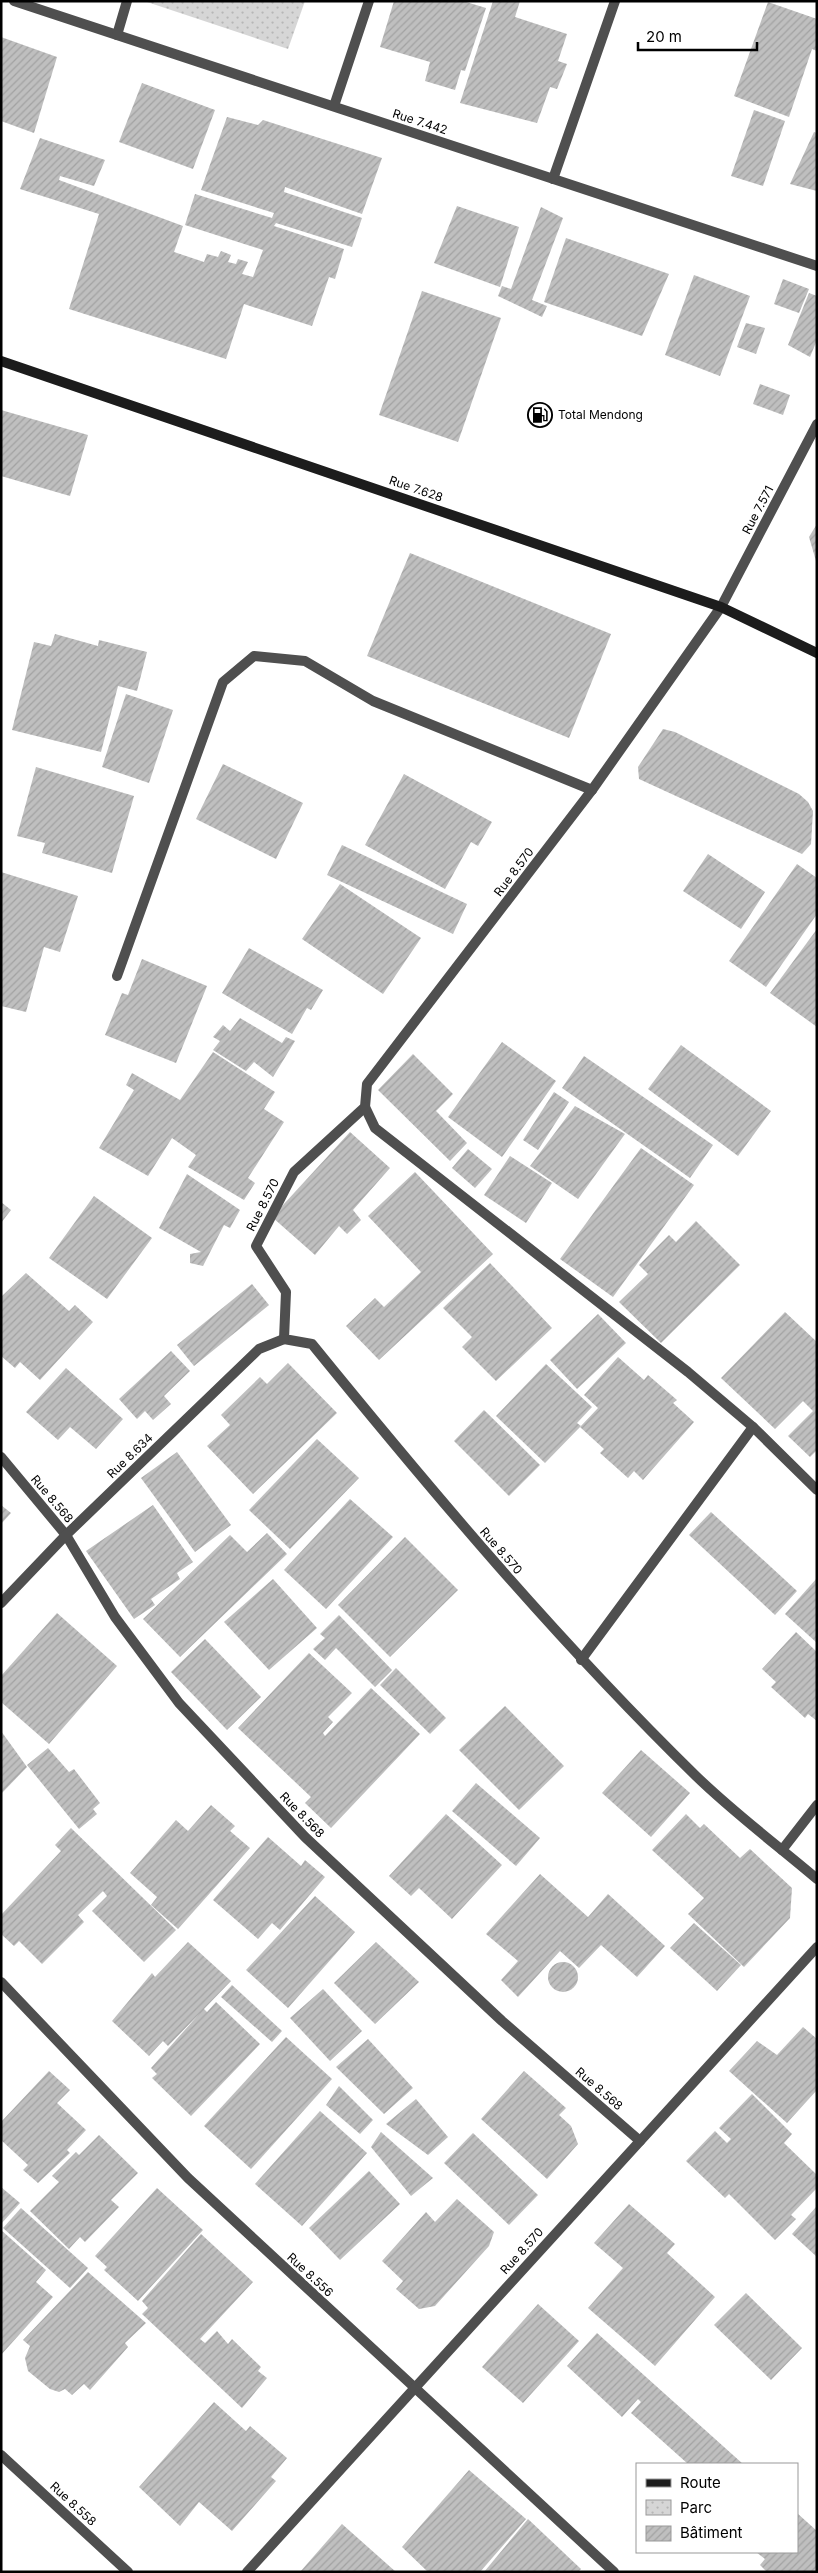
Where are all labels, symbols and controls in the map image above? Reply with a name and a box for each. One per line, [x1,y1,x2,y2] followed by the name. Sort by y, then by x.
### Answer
[638,20,757,52] scale bar
[646,27,682,46] text: 20 m
[391,106,449,137] street label: Rue 7.442
[527,402,553,428] fuel station icon: Total Mendong
[558,407,643,422] place label: Total Mendong
[387,472,445,505] street label: Rue 7.628
[739,483,777,537] street label: Rue 7.571
[490,844,537,899] street label: Rue 8.570
[243,1176,282,1234] street label: Rue 8.570
[104,1430,156,1481] street label: Rue 8.634
[28,1472,77,1526] street label: Rue 8.568
[477,1524,526,1577] street label: Rue 8.570
[277,1789,328,1841] street label: Rue 8.568
[573,2064,626,2113] street label: Rue 8.568
[497,2224,546,2277] street label: Rue 8.570
[284,2249,337,2300] street label: Rue 8.556
[636,2463,798,2553] legend
[680,2473,721,2492] text: Route
[47,2478,100,2529] street label: Rue 8.558
[680,2498,712,2517] text: Parc
[680,2523,743,2542] text: Bâtiment

